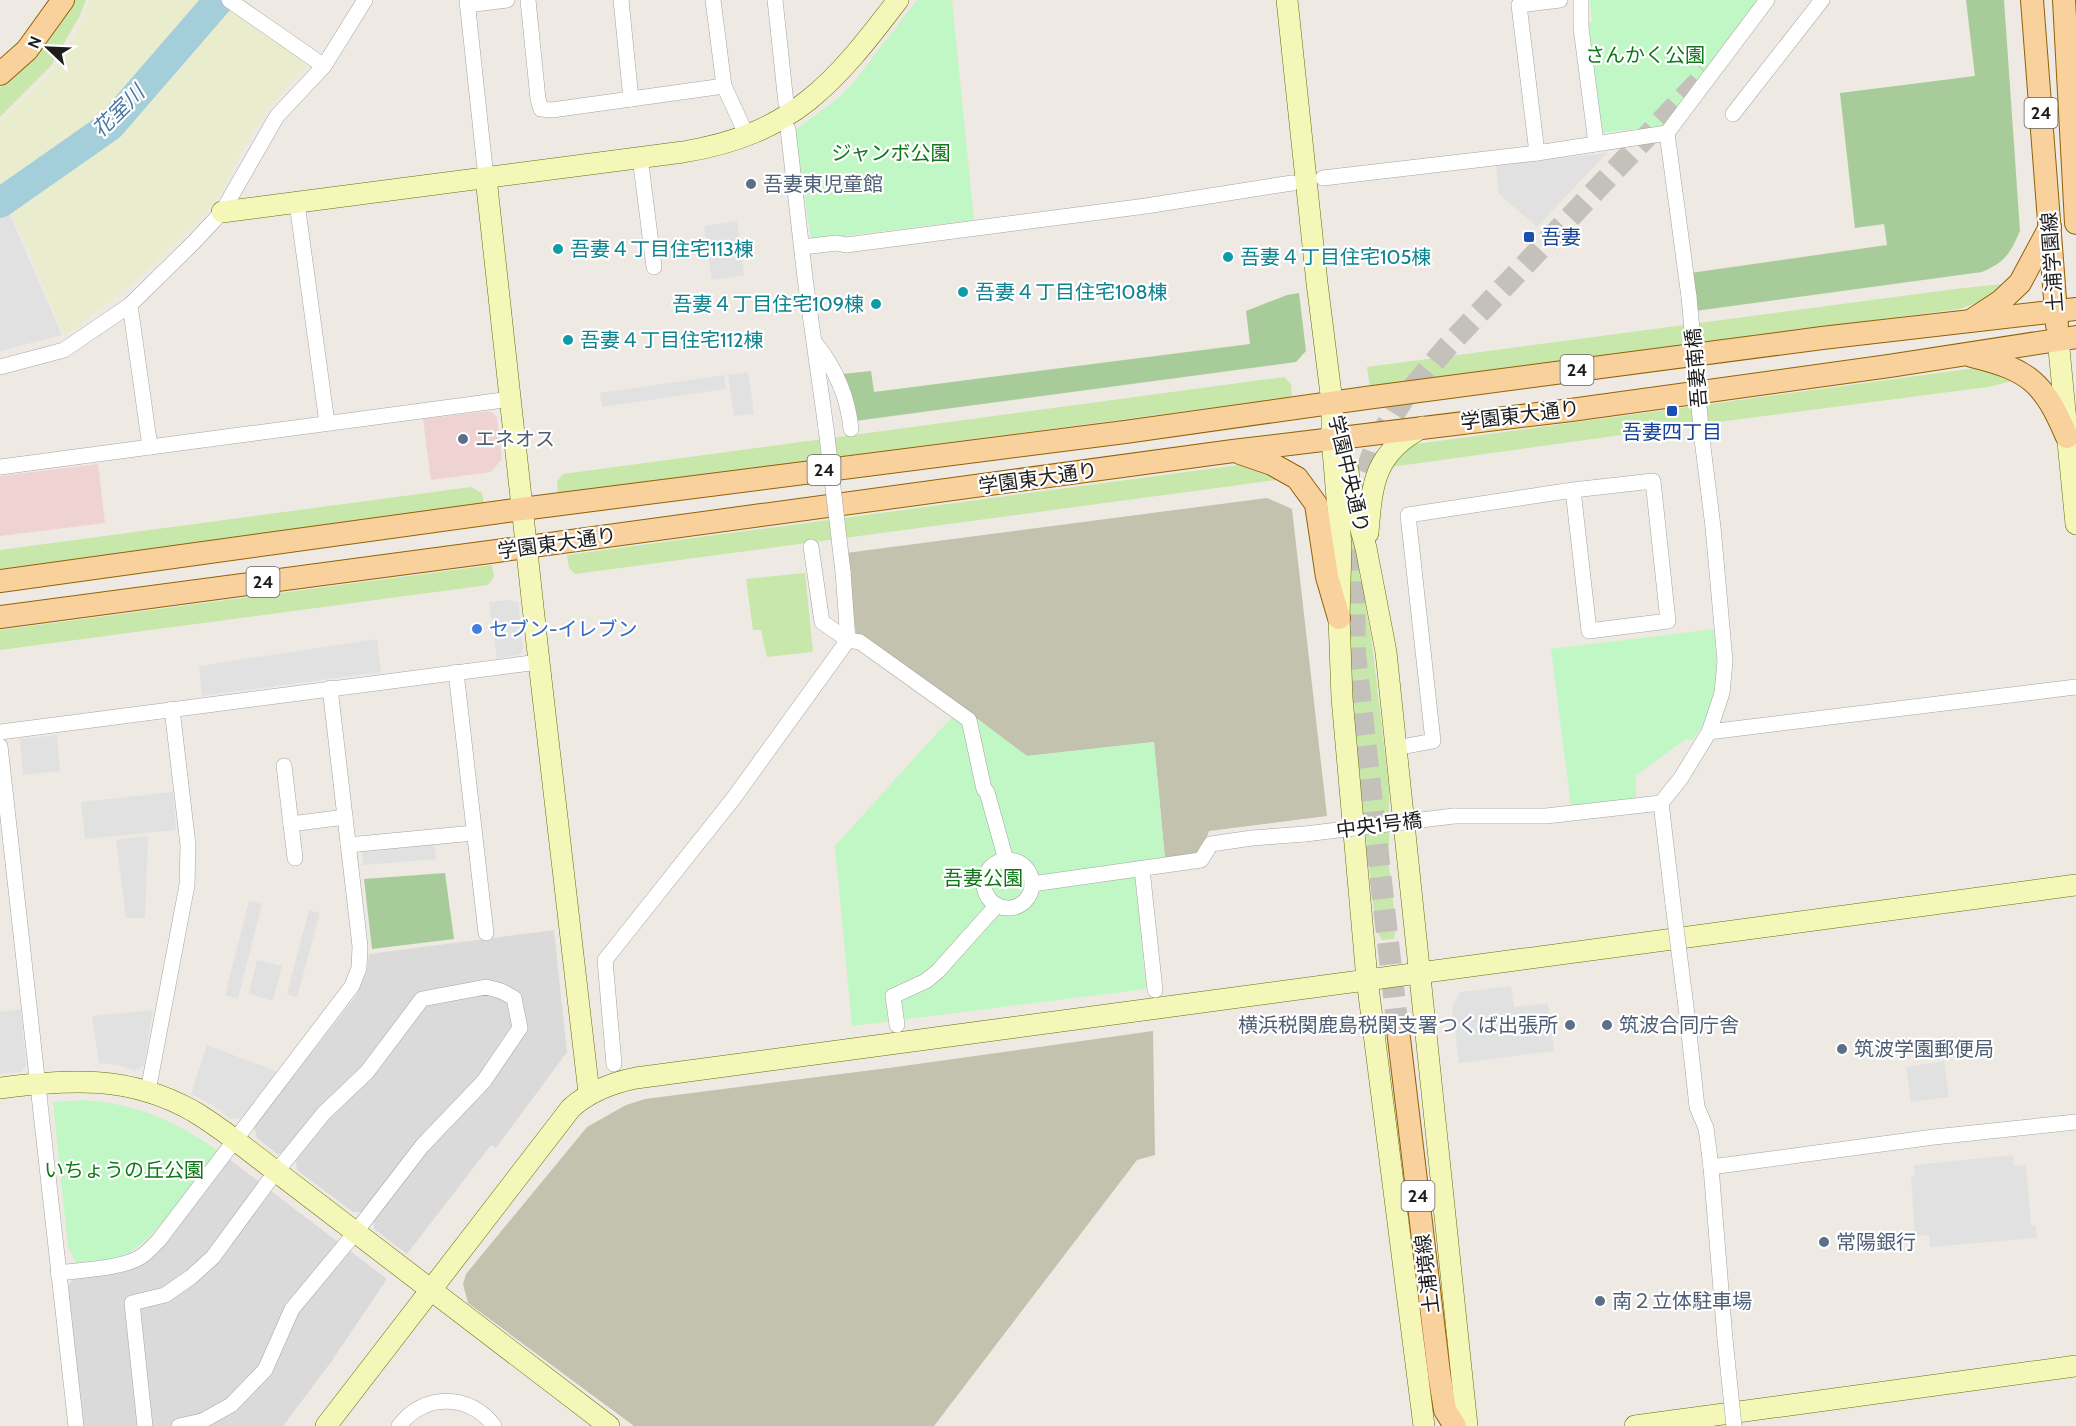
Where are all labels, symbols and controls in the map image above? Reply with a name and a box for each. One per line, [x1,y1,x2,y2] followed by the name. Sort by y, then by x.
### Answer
[18,18,78,78] north arrow
[24,33,46,51] text: N
[1585,43,1705,67] park label: さんかく公園
[87,78,151,142] water label: 花室川
[2024,98,2058,128] road number: 24
[832,141,951,165] park label: ジャンボ公園
[763,172,883,196] place label: 吾妻東児童館
[744,177,758,191] marker: 吾妻東児童館
[2037,211,2067,313] street label: 土浦学園線
[1541,225,1581,249] place label: 吾妻
[1522,230,1536,244] marker: 吾妻
[570,237,754,261] place label: 吾妻４丁目住宅113棟
[551,242,565,256] marker: 吾妻４丁目住宅113棟
[1240,245,1431,269] place label: 吾妻４丁目住宅105棟
[1221,250,1235,264] marker: 吾妻４丁目住宅105棟
[975,280,1168,304] place label: 吾妻４丁目住宅108棟
[956,285,970,299] marker: 吾妻４丁目住宅108棟
[672,292,864,316] place label: 吾妻４丁目住宅109棟
[869,297,883,311] marker: 吾妻４丁目住宅109棟
[1681,327,1711,409] street label: 吾妻南橋
[580,328,764,352] place label: 吾妻４丁目住宅112棟
[561,333,575,347] marker: 吾妻４丁目住宅112棟
[1560,355,1594,385] road number: 24
[1459,396,1581,434] street label: 学園東大通り
[1665,404,1679,418] marker: 吾妻四丁目
[1324,413,1374,535] street label: 学園中央通り
[1622,420,1722,444] place label: 吾妻四丁目
[475,427,555,451] place label: エネオス
[456,432,470,446] marker: エネオス
[808,455,840,485] road number: 24
[977,458,1099,498] street label: 学園東大通り
[496,523,618,563] street label: 学園東大通り
[246,567,280,597] road number: 24
[489,617,637,641] place label: セブン-イレブン
[470,622,484,636] marker: セブン-イレブン
[1335,808,1423,842] street label: 中央1号橋
[943,866,1023,890] park label: 吾妻公園
[1238,1013,1558,1037] place label: 横浜税関鹿島税関支署つくば出張所
[1619,1013,1739,1037] place label: 筑波合同庁舎
[1563,1018,1577,1032] marker: 横浜税関鹿島税関支署つくば出張所
[1600,1018,1614,1032] marker: 筑波合同庁舎
[1854,1037,1994,1061] place label: 筑波学園郵便局
[1835,1042,1849,1056] marker: 筑波学園郵便局
[44,1158,204,1182] park label: いちょうの丘公園
[1402,1181,1434,1211] road number: 24
[1836,1230,1916,1254] place label: 常陽銀行
[1410,1233,1444,1315] street label: 土浦境線
[1817,1235,1831,1249] marker: 常陽銀行
[1612,1289,1752,1313] place label: 南２立体駐車場
[1593,1294,1607,1308] marker: 南２立体駐車場

